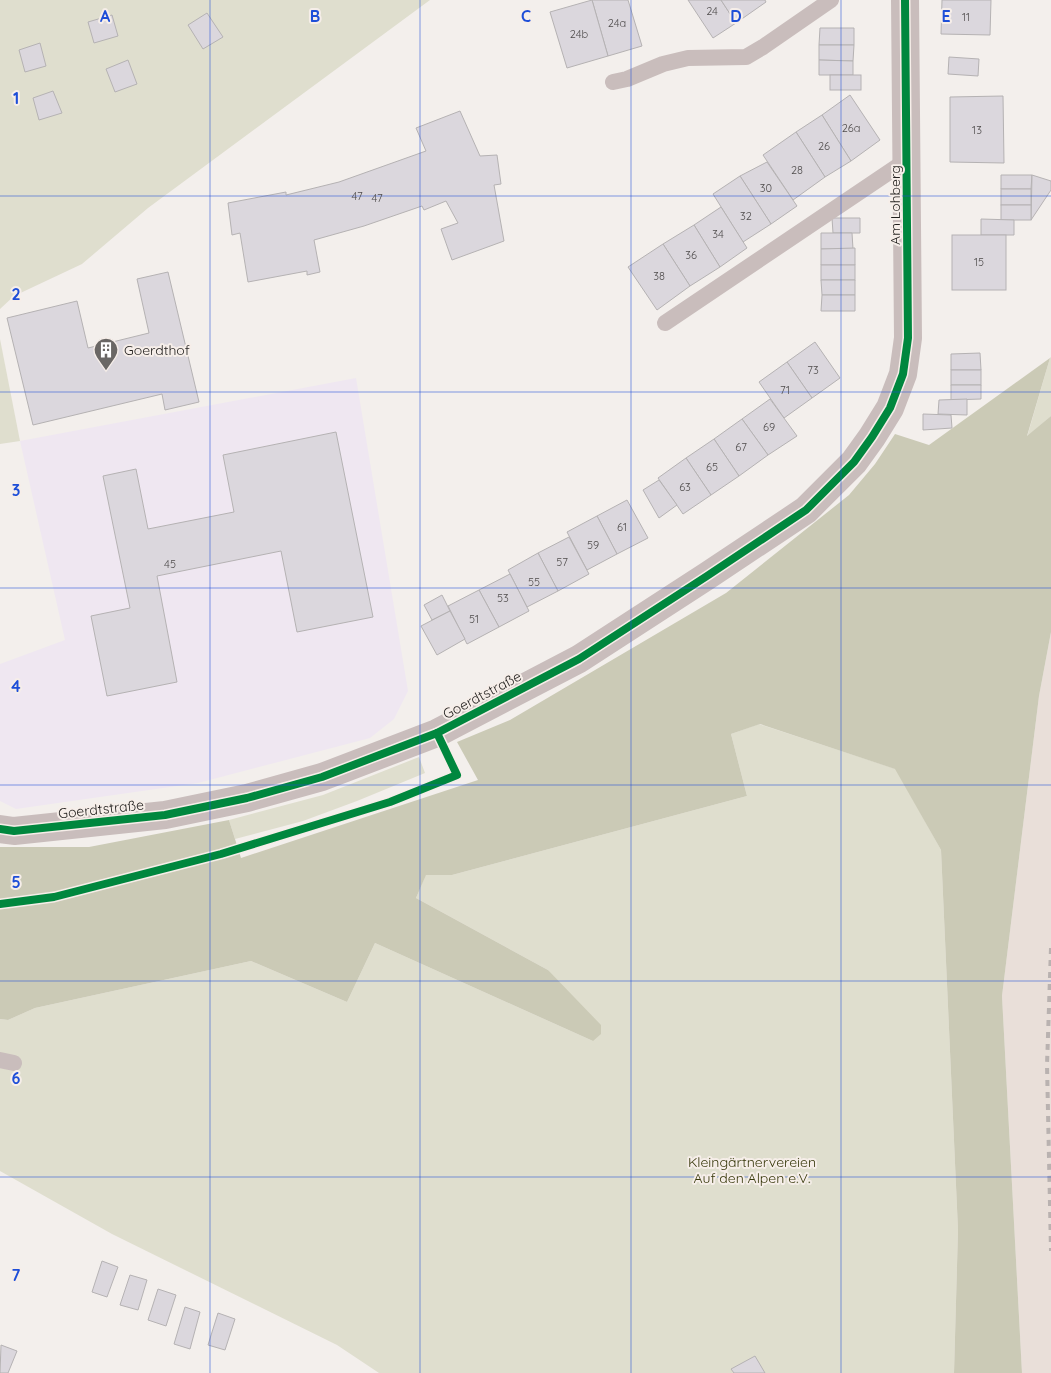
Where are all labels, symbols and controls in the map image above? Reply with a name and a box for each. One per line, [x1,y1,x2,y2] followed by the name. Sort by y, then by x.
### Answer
[706,4,718,18] house number: 24
[100,6,111,26] text: A
[310,6,320,26] text: B
[521,6,531,26] text: C
[730,6,742,26] text: D
[941,6,951,26] text: E
[962,10,970,24] house number: 11
[608,16,626,30] house number: 24a
[570,27,589,41] house number: 24b
[13,88,19,108] text: 1
[842,121,860,135] house number: 26a
[972,123,982,137] house number: 13
[818,139,830,153] house number: 26
[791,163,803,177] house number: 28
[886,165,904,245] street label: Am Lohberg
[760,181,772,195] house number: 30
[351,189,363,203] house number: 47
[371,191,383,205] house number: 47
[740,209,752,223] house number: 32
[712,227,724,241] house number: 34
[685,248,697,262] house number: 36
[974,255,984,269] house number: 15
[653,269,665,283] house number: 38
[11,284,21,304] text: 2
[93,337,119,371] building icon: Goerdthof
[124,341,190,359] place label: Goerdthof
[807,363,819,377] house number: 73
[780,383,790,397] house number: 71
[763,420,775,434] house number: 69
[735,440,747,454] house number: 67
[706,460,718,474] house number: 65
[12,480,20,500] text: 3
[679,480,691,494] house number: 63
[617,520,627,534] house number: 61
[587,538,599,552] house number: 59
[556,555,568,569] house number: 57
[164,557,176,571] house number: 45
[528,575,540,589] house number: 55
[497,591,509,605] house number: 53
[469,612,479,626] house number: 51
[440,667,524,723] street label: Goerdtstraße
[11,676,21,696] text: 4
[57,796,145,822] street label: Goerdtstraße
[11,872,21,892] text: 5
[12,1068,21,1088] text: 6
[688,1153,816,1187] park label: Kleingärtnervereien Auf den Alpen e.V.
[12,1265,21,1285] text: 7

